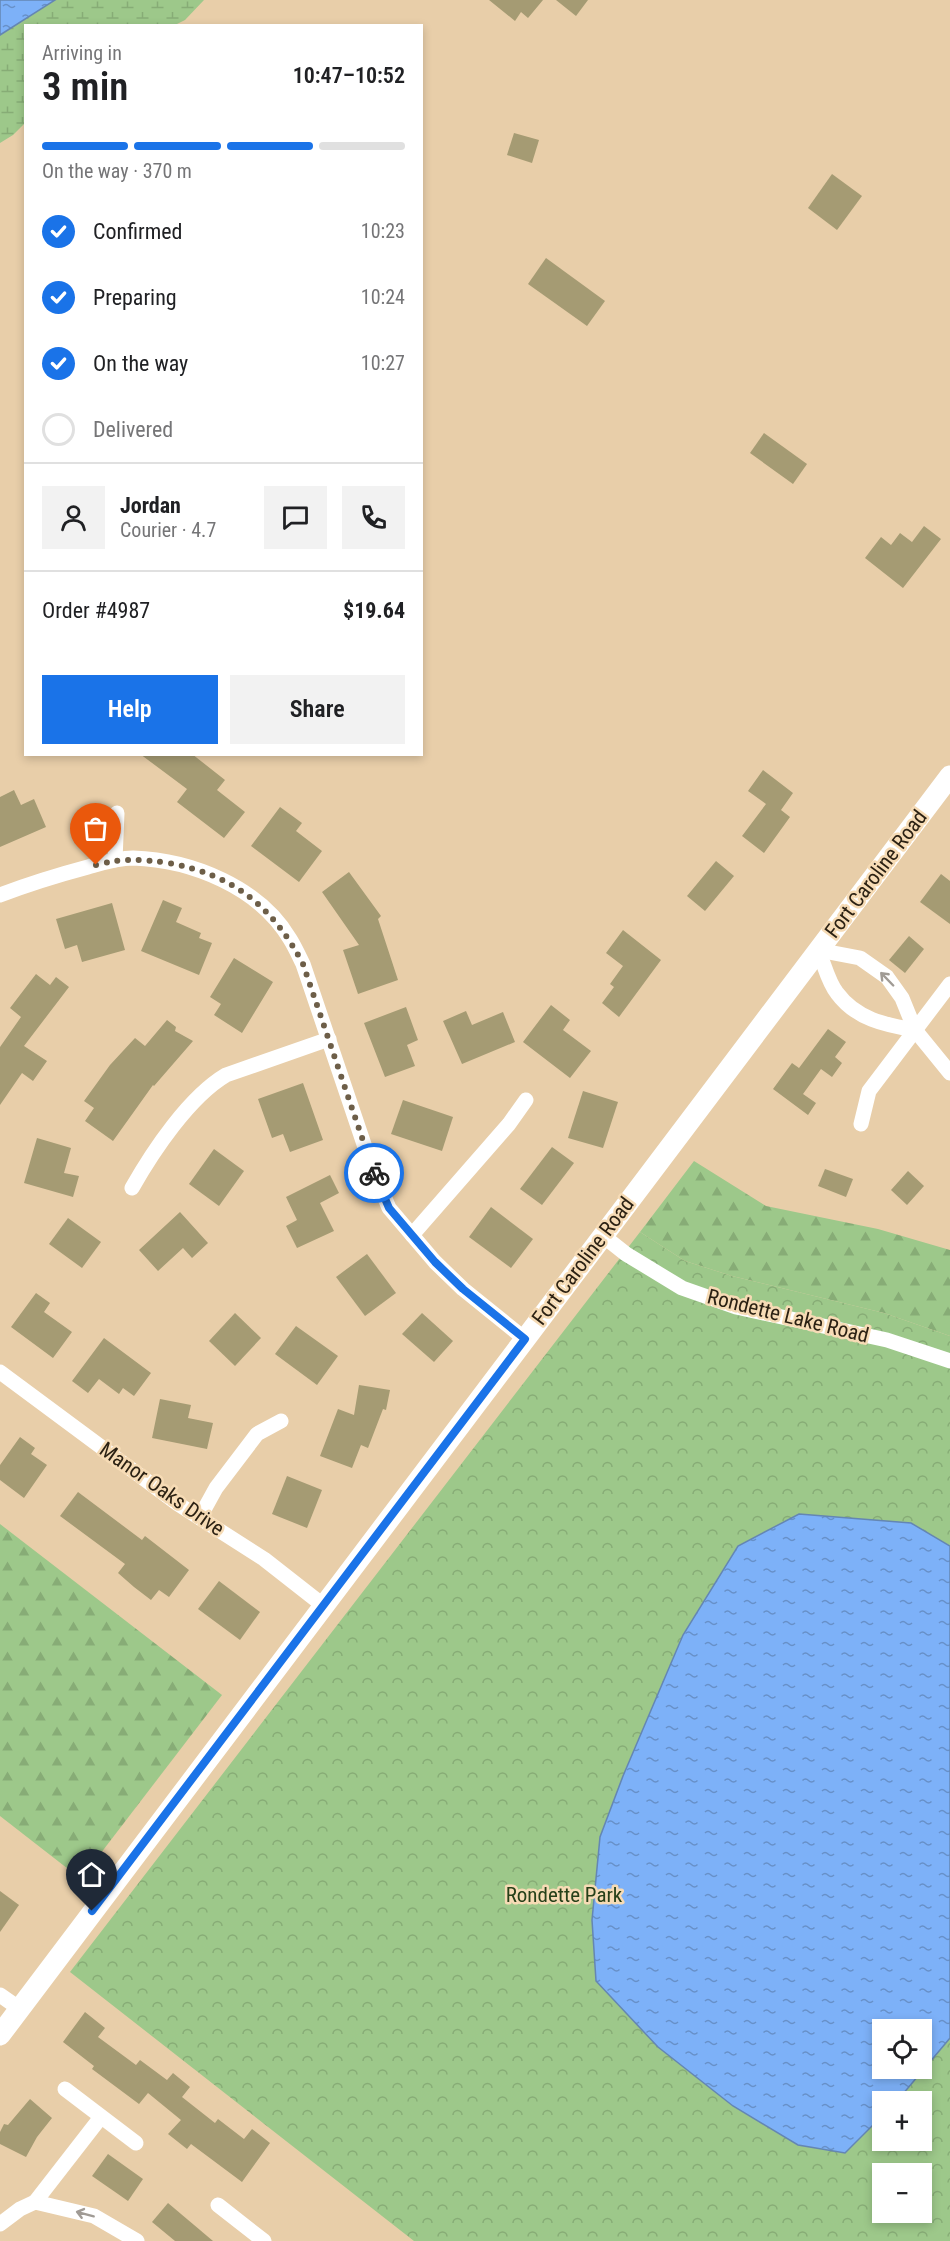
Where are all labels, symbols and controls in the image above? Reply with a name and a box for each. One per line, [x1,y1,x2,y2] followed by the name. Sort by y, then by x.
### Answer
[42,41,122,65] text: Arriving in
[293,63,405,88] text: 10:47–10:52
[42,64,128,110] text: 3 min
[42,159,192,183] text: On the way · 370 m
[42,215,75,248] icon: check
[93,219,182,244] text: Confirmed
[361,219,405,243] text: 10:23
[42,281,75,314] icon: check
[93,285,177,310] text: Preparing
[361,285,405,309] text: 10:24
[42,347,75,380] icon: check
[93,351,188,376] text: On the way
[361,351,405,375] text: 10:27
[93,417,173,442] text: Delivered
[42,486,105,549] button: person
[264,486,327,549] button: chat
[342,486,405,549] button: phone
[120,493,181,518] text: Jordan
[120,518,216,542] text: Courier · 4.7
[42,598,150,623] text: Order #4987
[343,598,405,623] text: $19.64
[42,675,218,744] button: Help
[230,675,405,744] button: Share
[70,803,121,865] pin
[820,805,932,943] street label: Fort Caroline Road
[79,812,112,845] icon: bag
[880,972,894,987] one-way arrow
[344,1143,404,1203] courier
[358,1157,391,1190] icon: bike
[527,1192,639,1330] street label: Fort Caroline Road
[705,1284,871,1348] street label: Rondette Lake Road
[95,1437,229,1541] street label: Manor Oaks Drive
[66,1849,117,1911] pin
[75,1858,108,1891] icon: home
[506,1883,623,1907] park label: Rondette Park
[872,2019,932,2223] map controls
[872,2019,932,2079] button: locate
[872,2091,932,2151] button: +
[872,2163,932,2223] button: −
[76,2208,95,2220] one-way arrow

